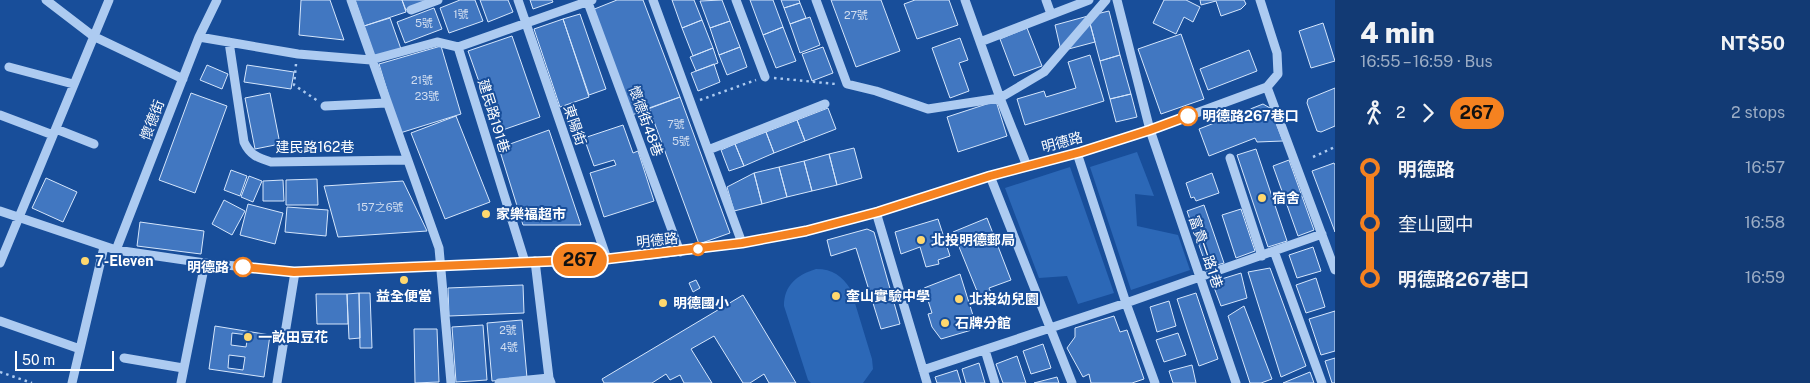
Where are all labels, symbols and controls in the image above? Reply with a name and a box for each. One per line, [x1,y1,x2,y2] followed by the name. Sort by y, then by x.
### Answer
[453,8,469,20] house number: 1號
[844,9,868,21] house number: 27號
[1360,16,1435,49] text: 4 min
[415,17,433,29] house number: 5號
[1720,32,1785,54] text: NT$50
[1360,52,1493,71] text: 16:55 – 16:59 · Bus
[411,74,433,86] house number: 21號
[475,77,513,155] street label: 建民路191巷
[626,84,666,158] street label: 懷德街48巷
[415,90,439,102] house number: 23號
[137,98,167,142] street label: 懷德街
[1360,99,1388,127] icon: walk
[1414,99,1442,127] icon: forward
[1460,102,1494,123] text: 267
[561,103,589,147] street label: 東陽街
[1396,103,1406,122] text: 2
[1731,103,1785,122] text: 2 stops
[1178,106,1198,126] marker: 明德路267巷口
[1202,108,1299,124] place label: 明德路267巷口
[667,118,685,130] house number: 7號
[1040,129,1084,155] street label: 明德路
[672,135,690,147] house number: 5號
[276,139,354,155] street label: 建民路162巷
[1398,158,1455,180] text: 明德路
[1745,158,1785,177] text: 16:57
[1272,190,1300,206] place label: 宿舍
[1256,192,1268,204] marker: 宿舍
[357,201,403,213] house number: 157之6號
[496,206,566,222] place label: 家樂福超市
[480,208,492,220] marker: 家樂福超市
[1398,213,1474,235] text: 奎山國中
[1744,213,1785,232] text: 16:58
[1186,214,1226,290] street label: 富貴一路1巷
[635,230,679,250] street label: 明德路
[931,232,1015,248] place label: 北投明德郵局
[915,234,927,246] marker: 北投明德郵局
[691,242,705,256] unlabelled marker
[551,244,609,276] line badge: 267
[563,249,597,270] text: 267
[95,253,154,269] place label: 7-Eleven
[79,255,91,267] marker: 7-Eleven
[233,257,253,277] marker: 明德路
[187,259,229,275] place label: 明德路
[1398,268,1529,290] text: 明德路267巷口
[1745,268,1785,287] text: 16:59
[398,274,410,286] marker: 益全便當
[376,288,432,304] place label: 益全便當
[846,288,930,304] place label: 奎山實驗中學
[830,290,842,302] marker: 奎山實驗中學
[969,291,1039,307] place label: 北投幼兒園
[953,293,965,305] marker: 北投幼兒園
[673,295,729,311] place label: 明德國小
[657,297,669,309] marker: 明德國小
[955,315,1011,331] place label: 石牌分館
[939,317,951,329] marker: 石牌分館
[499,324,517,336] house number: 2號
[258,329,328,345] place label: 一畝田豆花
[242,331,254,343] marker: 一畝田豆花
[500,341,518,353] house number: 4號
[15,348,114,371] scale bar
[22,352,55,368] text: 50 m

